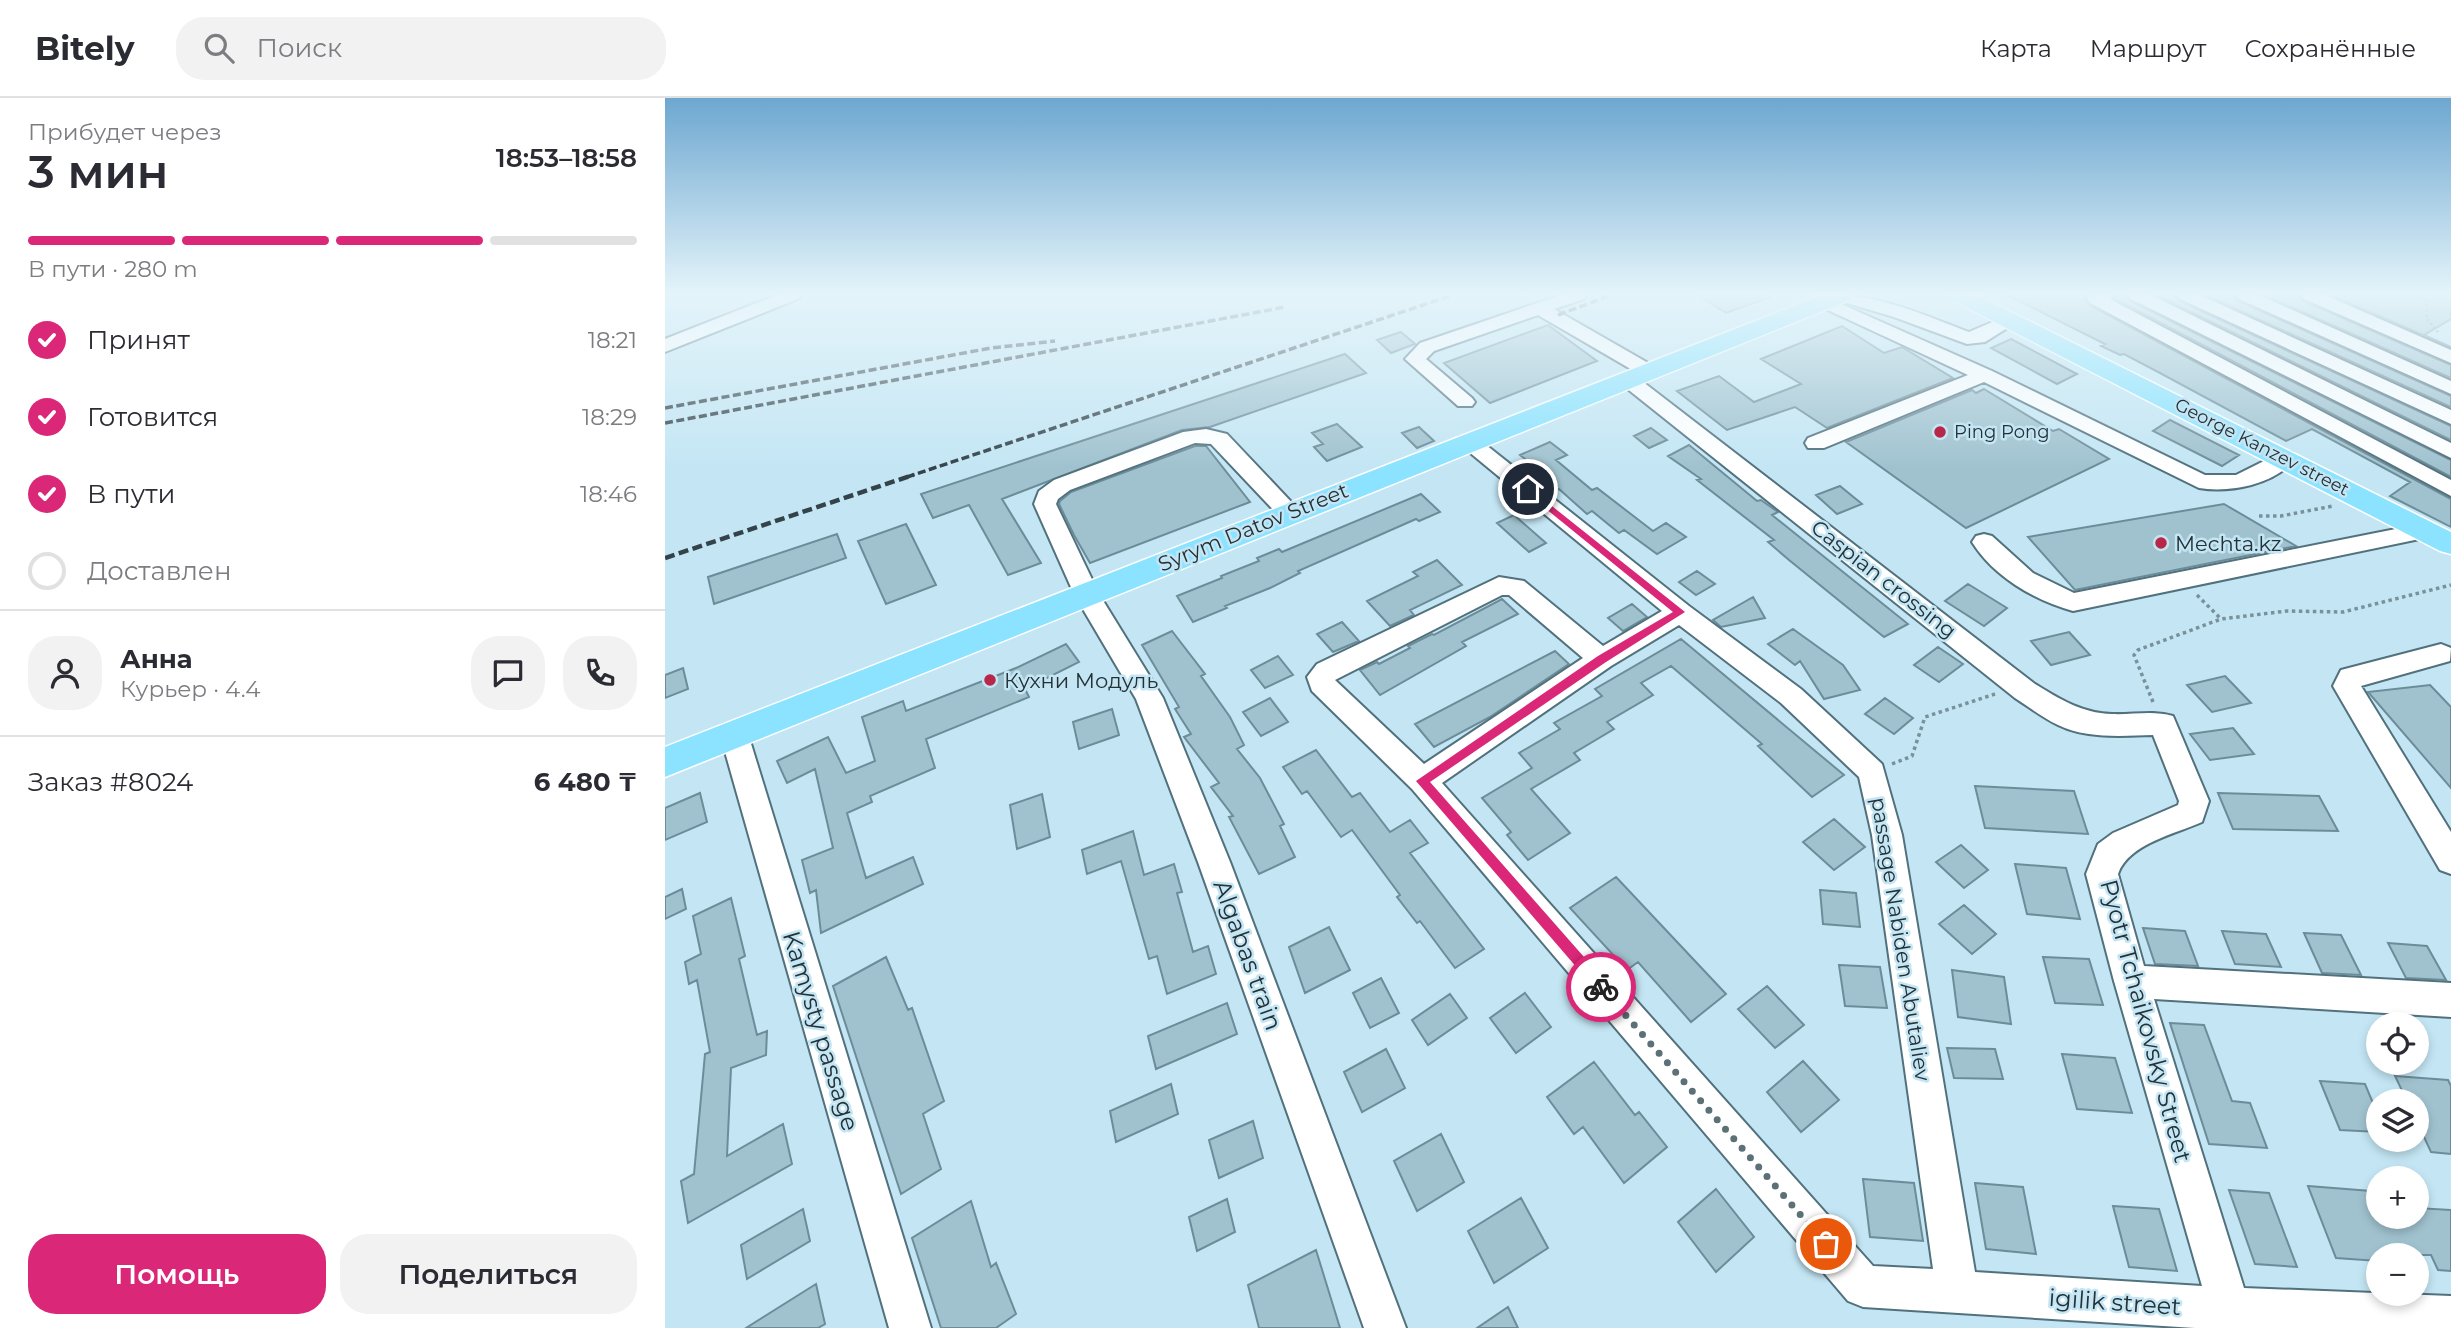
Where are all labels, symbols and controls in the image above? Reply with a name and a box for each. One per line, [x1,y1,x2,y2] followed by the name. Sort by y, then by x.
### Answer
[176,17,666,80] search box
[35,28,134,68] text: Bitely
[200,29,238,67] icon: search
[256,32,342,64] text: Поиск
[1980,34,2052,63] text: Карта
[2090,34,2206,63] text: Маршрут
[2244,34,2416,63] text: Сохранённые
[28,118,222,146] text: Прибудет через
[496,142,637,174] text: 18:53–18:58
[28,143,168,200] text: 3 мин
[28,255,198,283] text: В пути · 280 m
[28,321,66,359] icon: check
[87,324,190,356] text: Принят
[588,326,637,354] text: 18:21
[2171,393,2353,501] street label: George Kanzev street
[28,398,66,436] icon: check
[87,401,218,433] text: Готовится
[582,403,637,431] text: 18:29
[1954,421,2049,443] place label: Ping Pong
[1932,424,1948,440] marker: Ping Pong
[1498,459,1558,519] pin
[1509,470,1547,508] icon: home
[28,475,66,513] icon: check
[1154,477,1352,577] street label: Syrym Datov Street
[87,478,176,510] text: В пути
[580,480,637,508] text: 18:46
[1806,515,1962,643] street label: Caspian crossing
[2175,531,2282,556] place label: Mechta.kz
[2153,535,2169,551] marker: Mechta.kz
[87,555,232,587] text: Доставлен
[28,636,102,710] button: person
[471,636,545,710] button: chat
[563,636,637,710] button: phone
[120,643,193,675] text: Анна
[1004,668,1158,693] place label: Кухни Модуль
[982,672,998,688] marker: Кухни Модуль
[120,675,260,703] text: Курьер · 4.4
[28,766,193,798] text: Заказ #8024
[534,766,637,798] text: 6 480 ₸
[1866,795,1936,1083] street label: passage Nabiden Abutaliev
[1207,876,1289,1034] street label: Algabas train
[2094,876,2198,1166] street label: Pyotr Tchaikovsky Street
[777,928,865,1134] street label: Kamysty passage
[1566,952,1636,1022] courier
[1582,968,1620,1006] icon: bike
[2366,1012,2429,1306] map controls
[2366,1012,2429,1075] button: locate
[2366,1089,2429,1152] button: layers
[2366,1166,2429,1229] button: +
[1796,1214,1856,1274] pin
[1807,1225,1845,1263] icon: bag
[28,1234,326,1314] button: Помощь
[340,1234,637,1314] button: Поделиться
[2366,1243,2429,1306] button: −
[2048,1283,2182,1321] street label: igilik street

